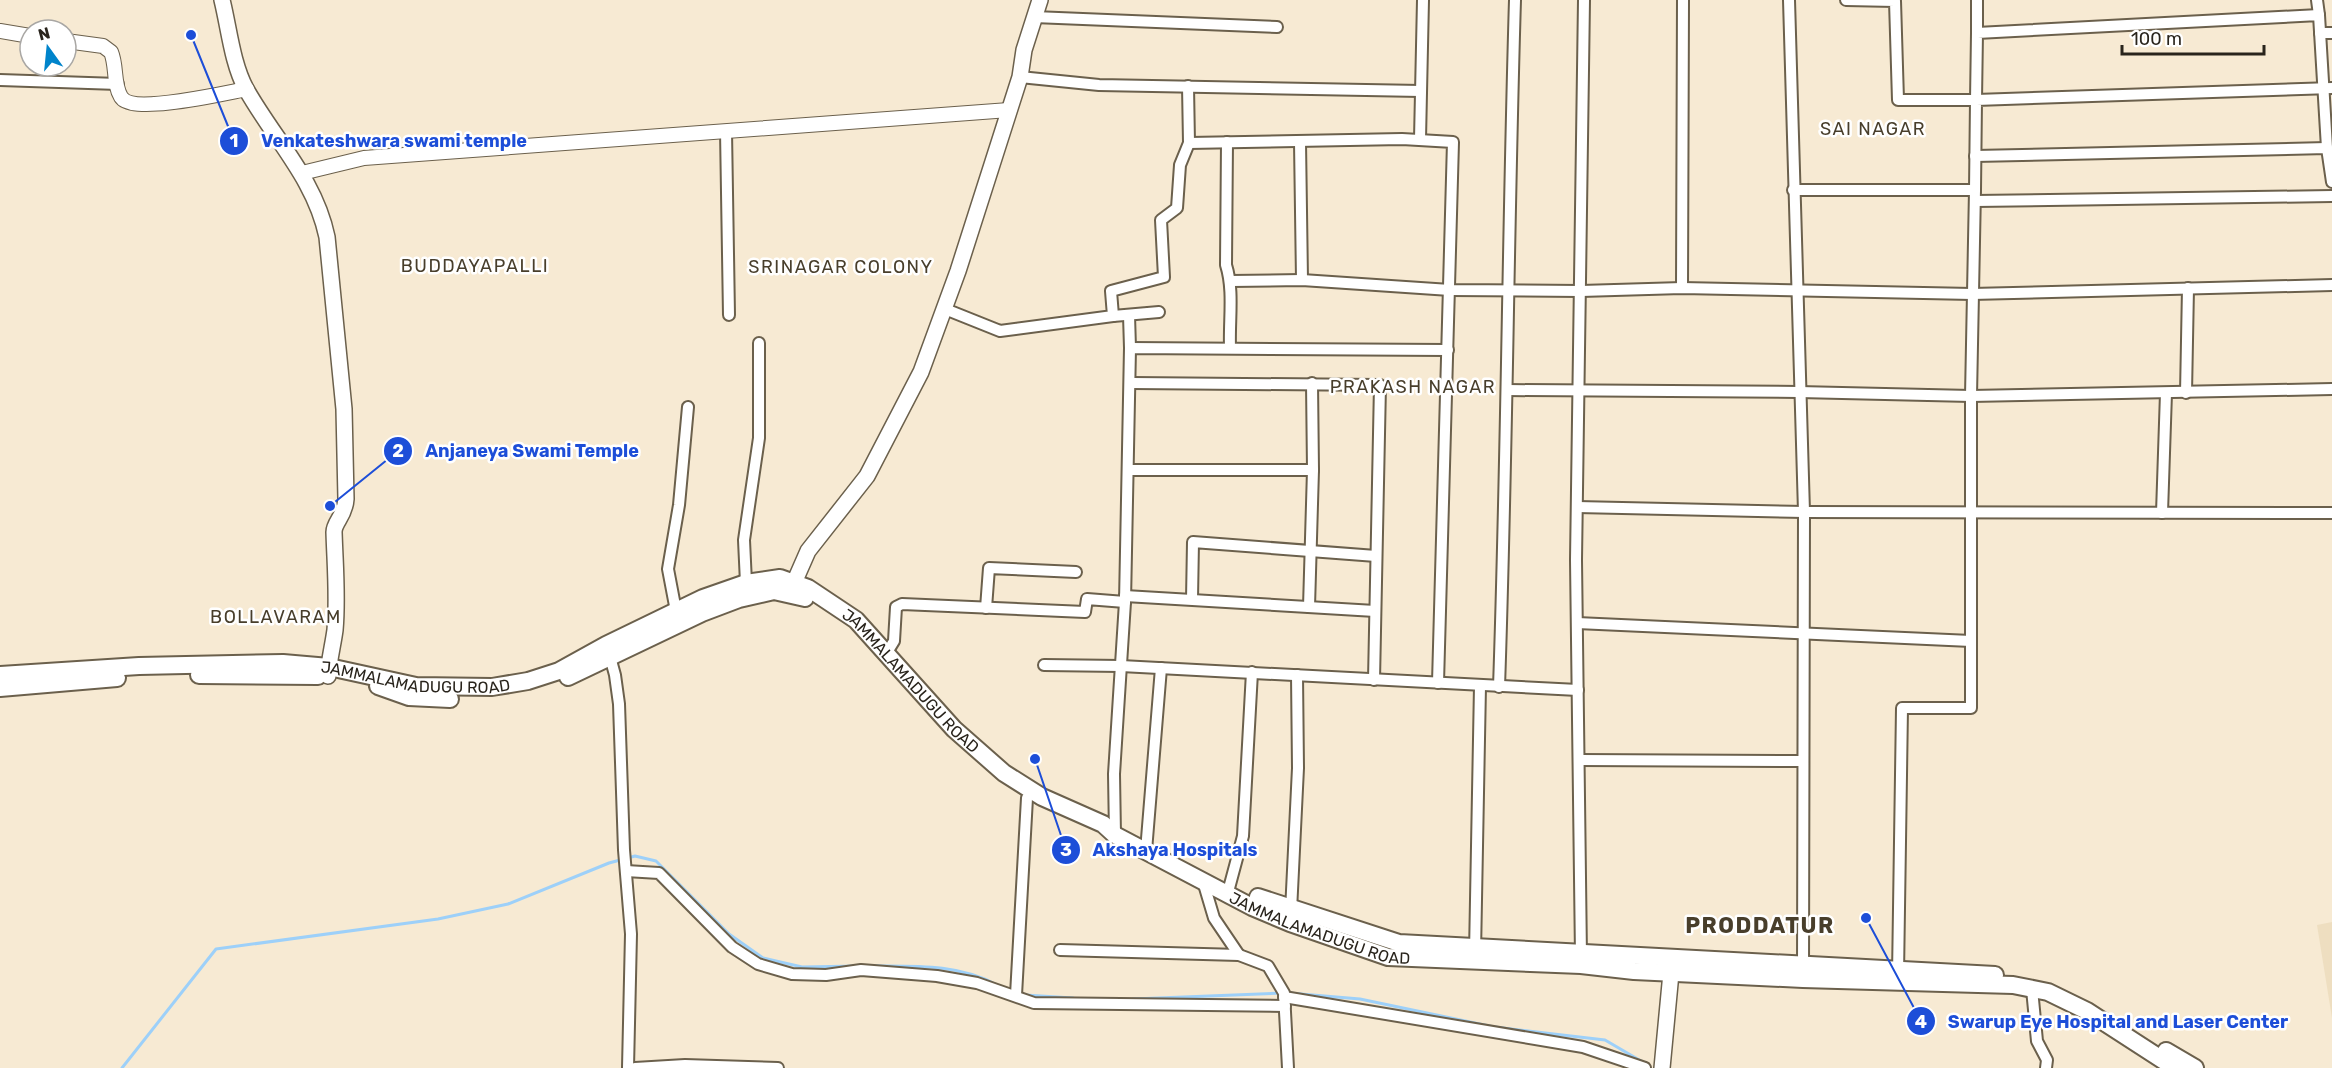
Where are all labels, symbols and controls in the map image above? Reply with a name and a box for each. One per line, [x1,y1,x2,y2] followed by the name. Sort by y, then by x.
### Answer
[18,18,78,78] north arrow
[2122,18,2264,56] scale bar
[36,23,52,45] text: N
[2131,28,2182,50] text: 100 m
[1820,118,1926,140] district label: SAI NAGAR
[219,123,539,159] callout: Venkateshwara swami temple
[230,130,238,152] text: 1
[261,130,527,152] text: Venkateshwara swami temple
[401,255,549,277] district label: BUDDAYAPALLI
[748,256,934,278] district label: SRINAGAR COLONY
[1330,376,1496,398] district label: PRAKASH NAGAR
[383,433,651,469] callout: Anjaneya Swami Temple
[392,440,404,462] text: 2
[425,440,639,462] text: Anjaneya Swami Temple
[839,605,983,757] street label: JAMMALAMADUGU ROAD
[210,606,342,628] district label: BOLLAVARAM
[320,657,511,697] street label: JAMMALAMADUGU ROAD
[1051,832,1270,868] callout: Akshaya Hospitals
[1060,839,1072,861] text: 3
[1093,839,1258,861] text: Akshaya Hospitals
[1226,888,1411,968] street label: JAMMALAMADUGU ROAD
[1685,912,1835,939] district label: PRODDATUR
[1906,1003,2301,1039] callout: Swarup Eye Hospital and Laser Center
[1915,1011,1927,1033] text: 4
[1948,1011,2288,1033] text: Swarup Eye Hospital and Laser Center

